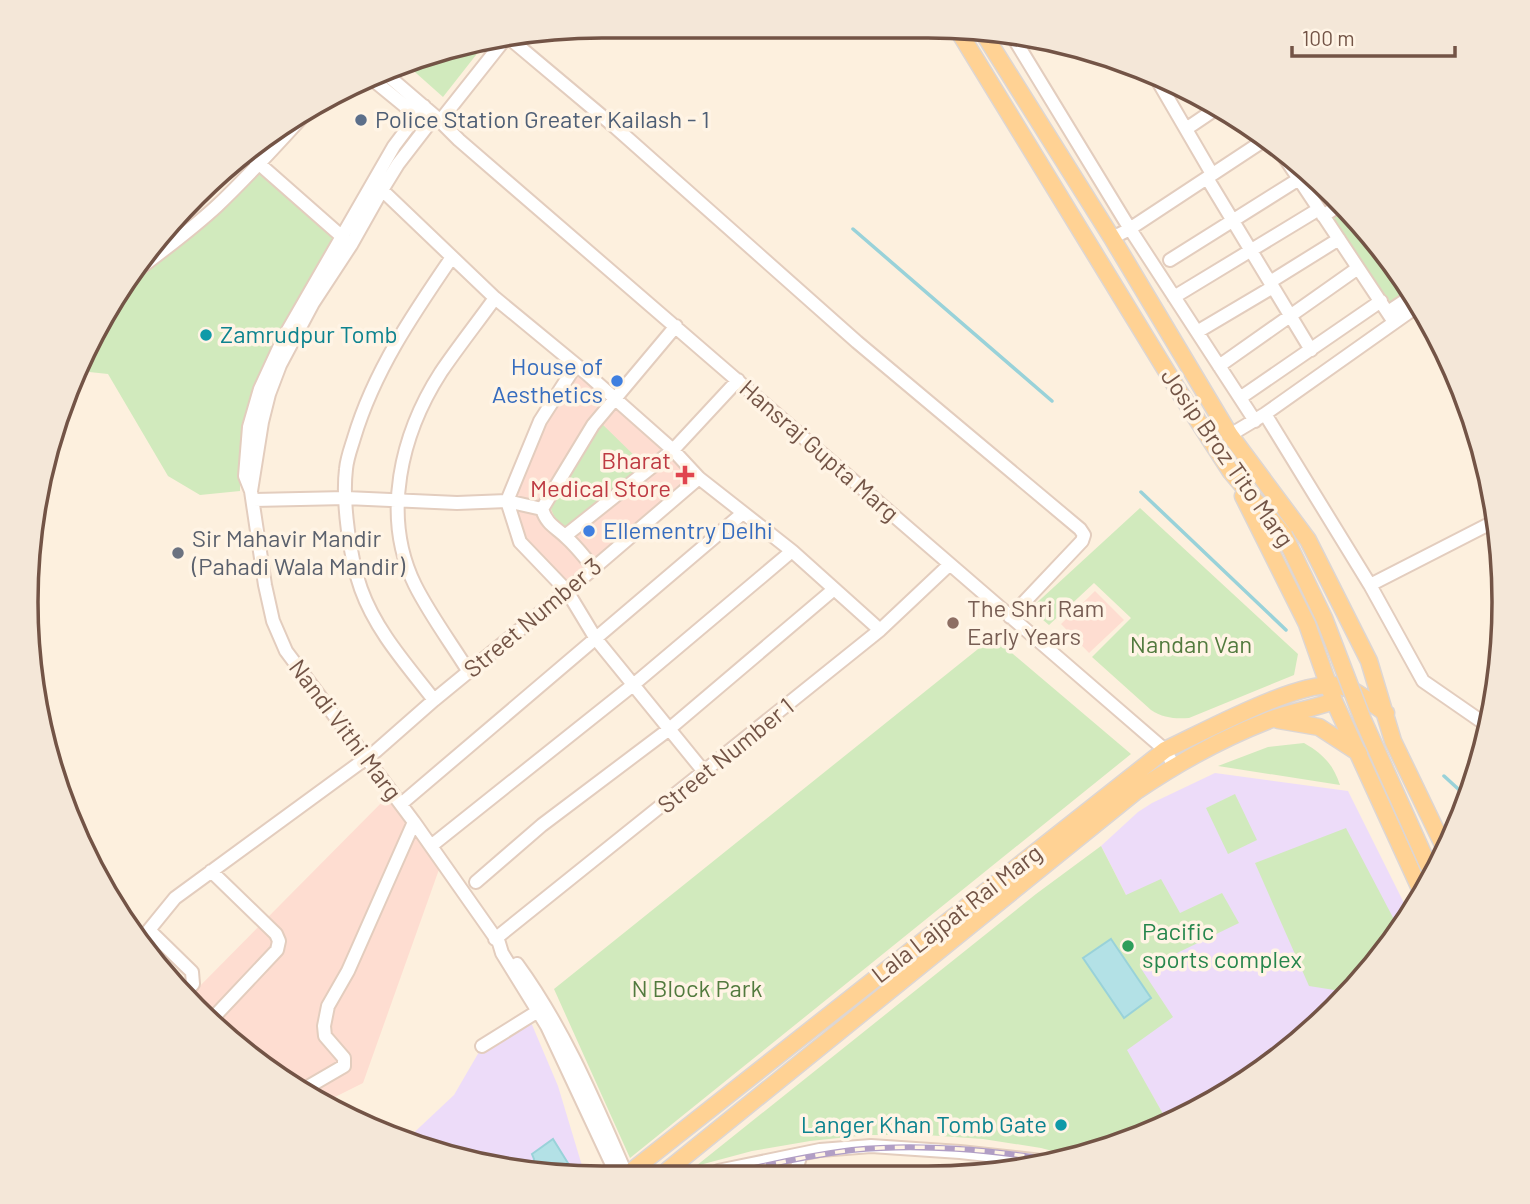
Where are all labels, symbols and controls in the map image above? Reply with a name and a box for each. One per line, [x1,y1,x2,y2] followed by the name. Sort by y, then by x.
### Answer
[1292,14,1455,58] scale bar
[1302,25,1355,50] text: 100 m
[375,104,710,133] place label: Police Station Greater Kailash - 1
[353,112,369,128] marker: Police Station Greater Kailash - 1
[220,319,398,348] place label: Zamrudpur Tomb
[198,327,214,343] marker: Zamrudpur Tomb
[492,351,603,408] place label: House of Aesthetics
[1156,362,1301,552] street label: Josip Broz Tito Marg
[609,373,625,389] marker: House of Aesthetics
[734,373,906,527] street label: Hansraj Gupta Marg
[530,445,671,502] place label: Bharat Medical Store
[677,467,693,483] marker: Bharat Medical Store
[603,515,773,544] place label: Ellementry Delhi
[191,523,406,580] place label: Sir Mahavir Mandir (Pahadi Wala Mandir)
[581,523,597,539] marker: Ellementry Delhi
[170,545,186,561] marker: Sir Mahavir Mandir (Pahadi Wala Mandir)
[457,551,607,683] street label: Street Number 3
[967,593,1104,650] place label: The Shri Ram Early Years
[945,615,961,631] marker: The Shri Ram Early Years
[1130,629,1252,658] park label: Nandan Van
[284,653,409,805] street label: Nandi Vithi Marg
[651,691,799,819] street label: Street Number 1
[865,837,1047,988] street label: Lala Lajpat Rai Marg
[1142,916,1302,973] place label: Pacific sports complex
[1120,938,1136,954] marker: Pacific sports complex
[631,973,763,1002] park label: N Block Park
[801,1109,1047,1138] place label: Langer Khan Tomb Gate
[1053,1117,1069,1133] marker: Langer Khan Tomb Gate

